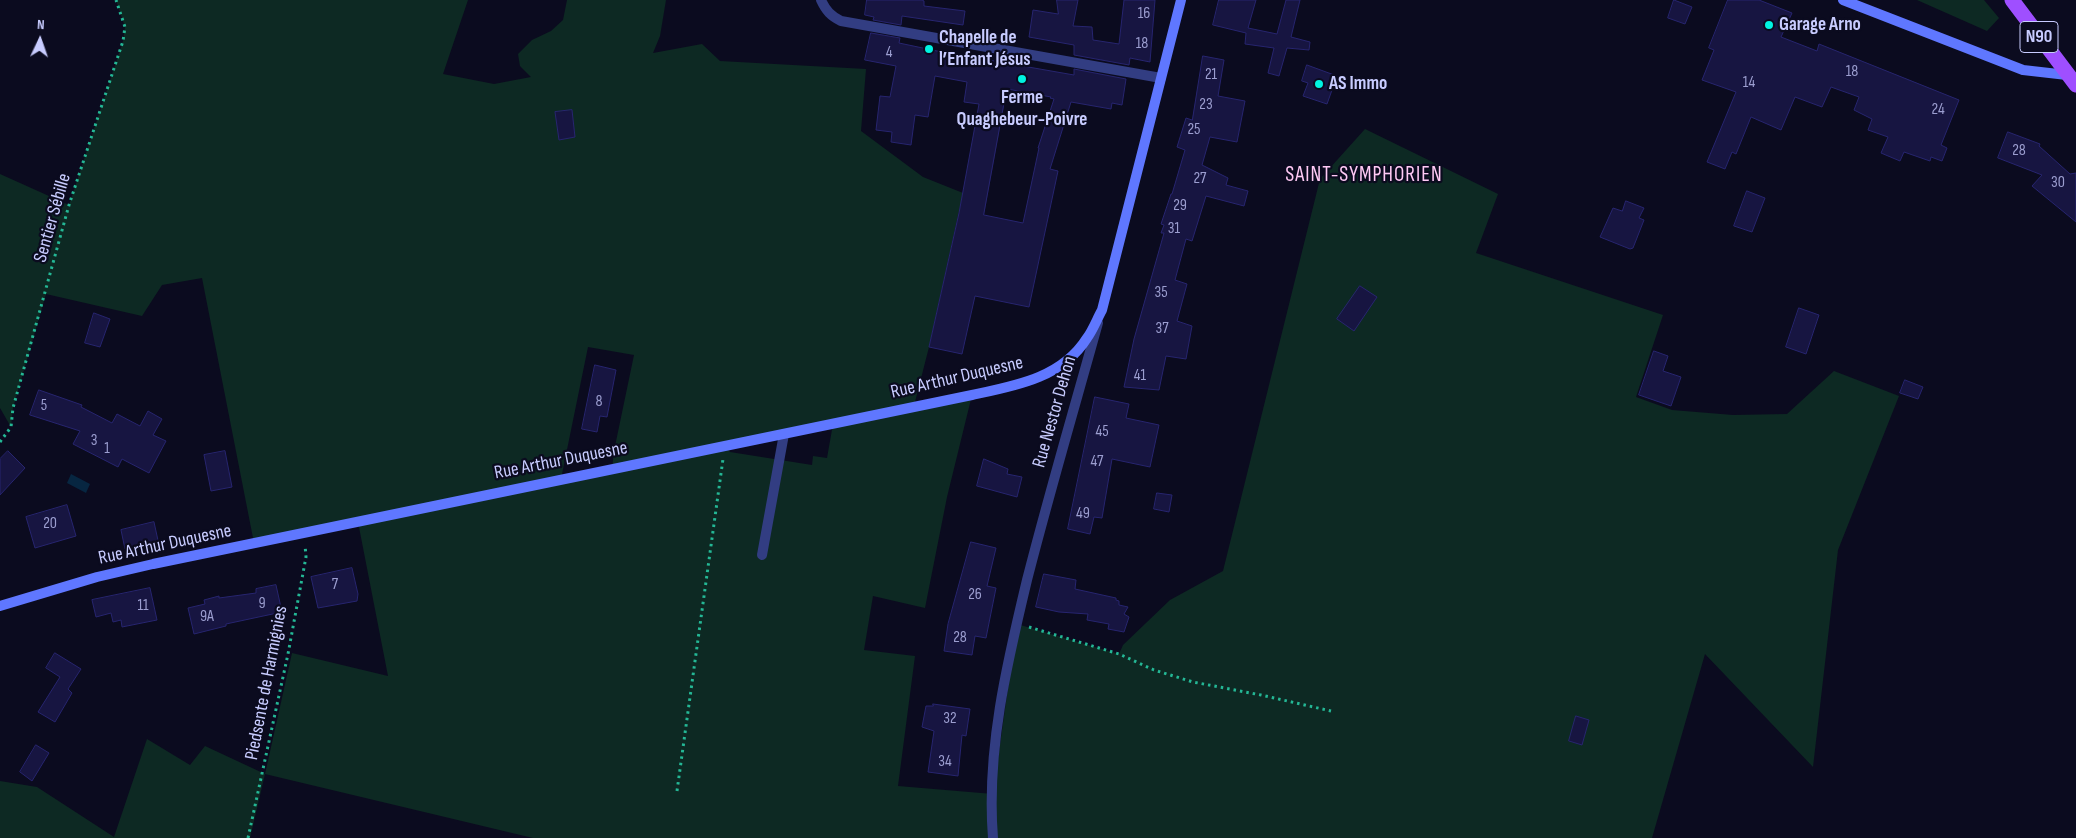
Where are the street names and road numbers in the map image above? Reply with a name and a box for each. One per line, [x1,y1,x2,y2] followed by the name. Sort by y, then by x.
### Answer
[2020,22,2058,52] road number: N90
[29,171,77,265] street label: Sentier Sébille
[889,352,1025,404] street label: Rue Arthur Duquesne
[1028,354,1082,470] street label: Rue Nestor Dehon
[492,437,630,485] street label: Rue Arthur Duquesne
[96,520,234,570] street label: Rue Arthur Duquesne
[241,604,293,762] street label: Piedsente de Harmignies

